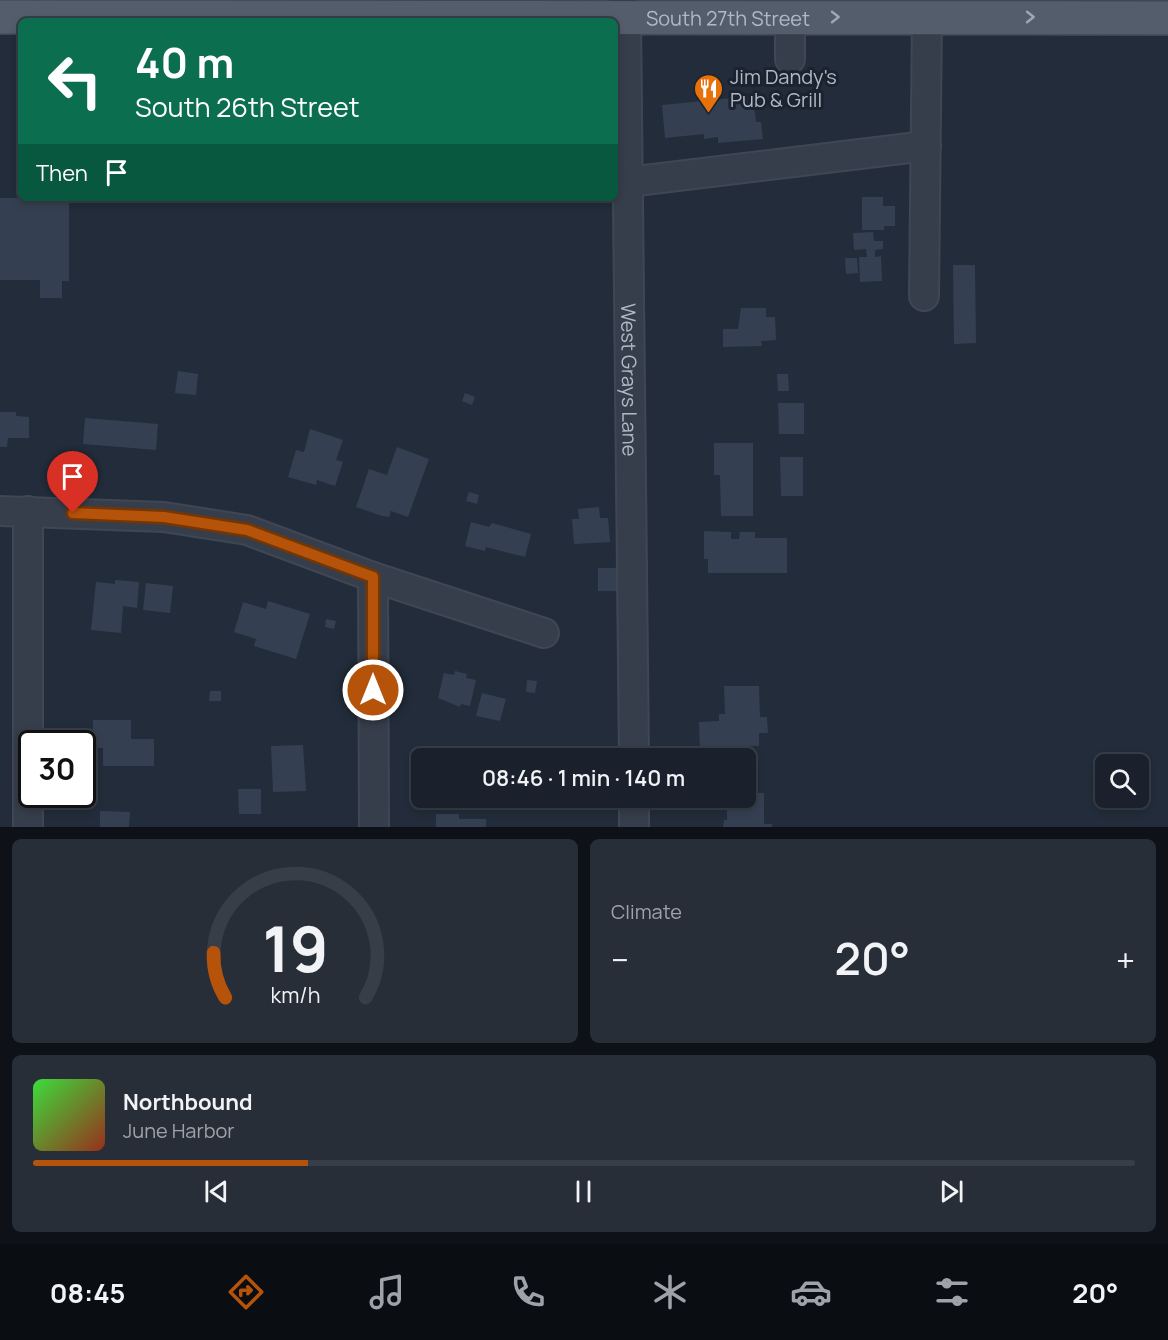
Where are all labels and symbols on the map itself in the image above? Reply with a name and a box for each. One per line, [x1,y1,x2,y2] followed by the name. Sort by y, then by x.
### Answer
[646,4,810,31] street label: South 27th Street
[831,11,840,23] one-way arrow
[1026,11,1035,23] one-way arrow
[730,63,837,113] place label: Jim Dandy's Pub & Grill
[693,72,725,114] restaurant icon: Jim Dandy's Pub & Grill
[616,303,644,456] street label: West Grays Lane
[47,451,98,513] pin
[341,658,405,722] position arrow
[18,730,96,808] speed limit sign: 30

